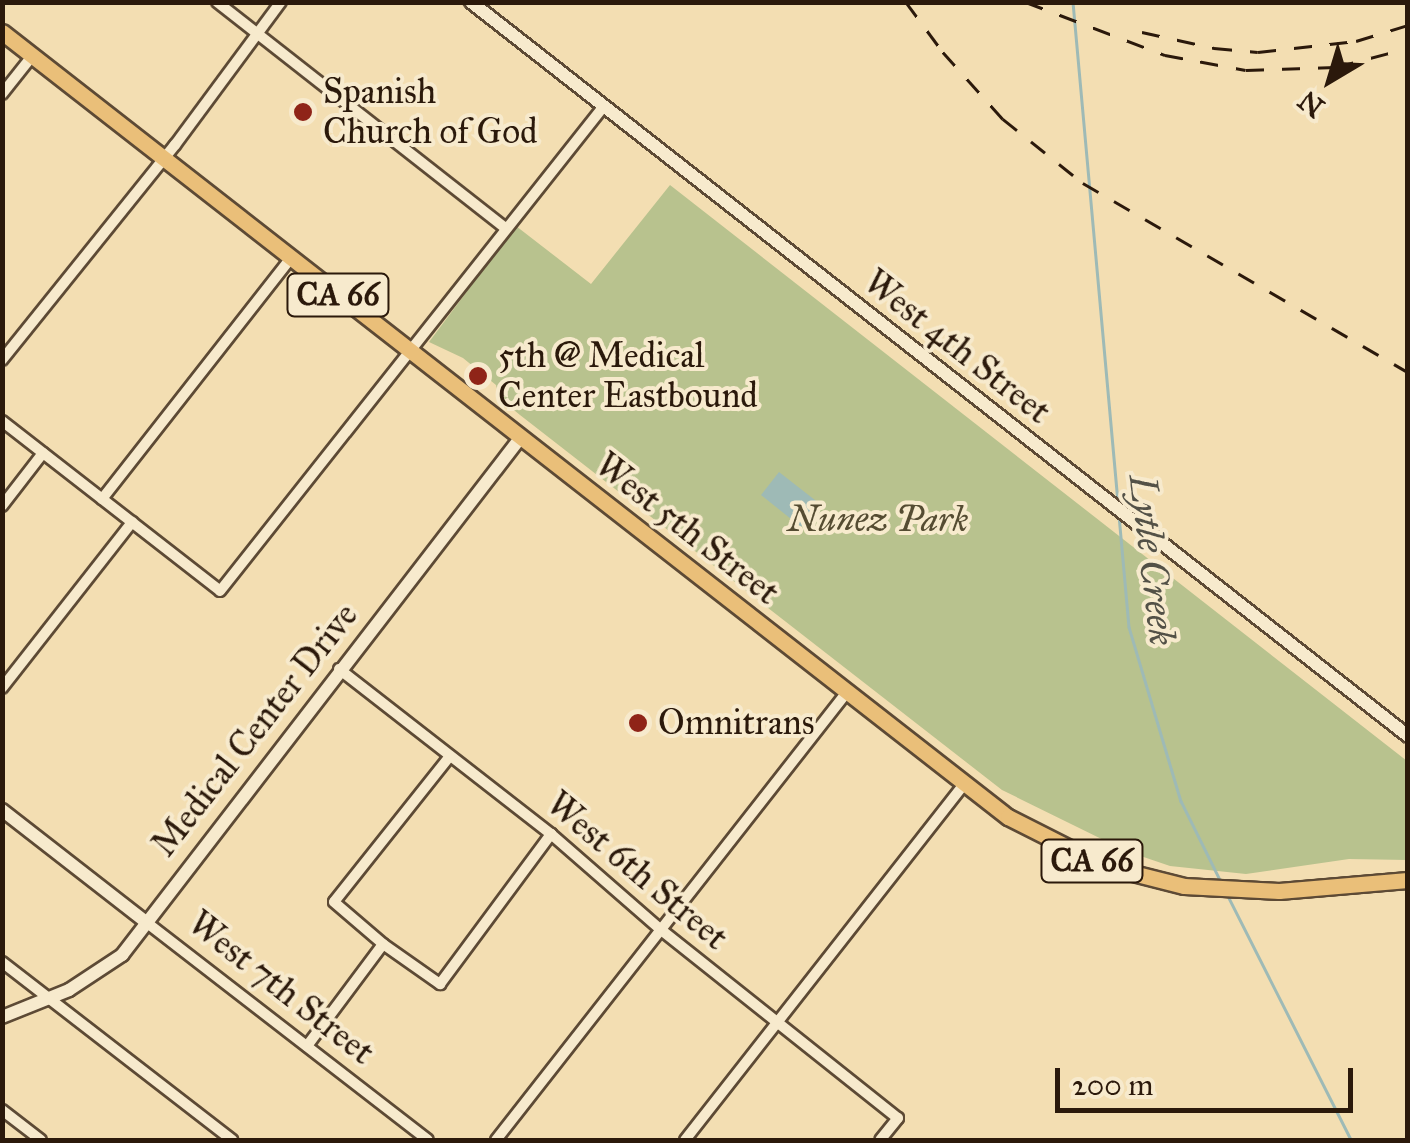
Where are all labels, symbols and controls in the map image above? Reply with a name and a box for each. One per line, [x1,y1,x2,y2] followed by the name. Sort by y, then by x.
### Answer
[1280,30,1380,130] north arrow
[323,71,538,153] place label: Spanish Church of God
[1291,83,1331,125] text: N
[292,101,314,123] marker: Spanish Church of God
[855,261,1059,433] street label: West 4th Street
[286,268,390,322] road number: CA 66
[498,335,758,417] place label: 5th @ Medical Center Eastbound
[467,365,489,387] marker: 5th @ Medical Center Eastbound
[587,444,787,614] street label: West 5th Street
[1119,472,1185,648] water label: Lytle Creek
[788,499,968,541] park label: Nunez Park
[143,595,367,865] street label: Medical Center Drive
[658,702,814,744] place label: Omnitrans
[627,712,649,734] marker: Omnitrans
[538,783,736,959] street label: West 6th Street
[1040,834,1144,888] road number: CA 66
[180,902,382,1074] street label: West 7th Street
[1060,1048,1358,1110] scale bar
[1072,1067,1153,1103] text: 200 m

